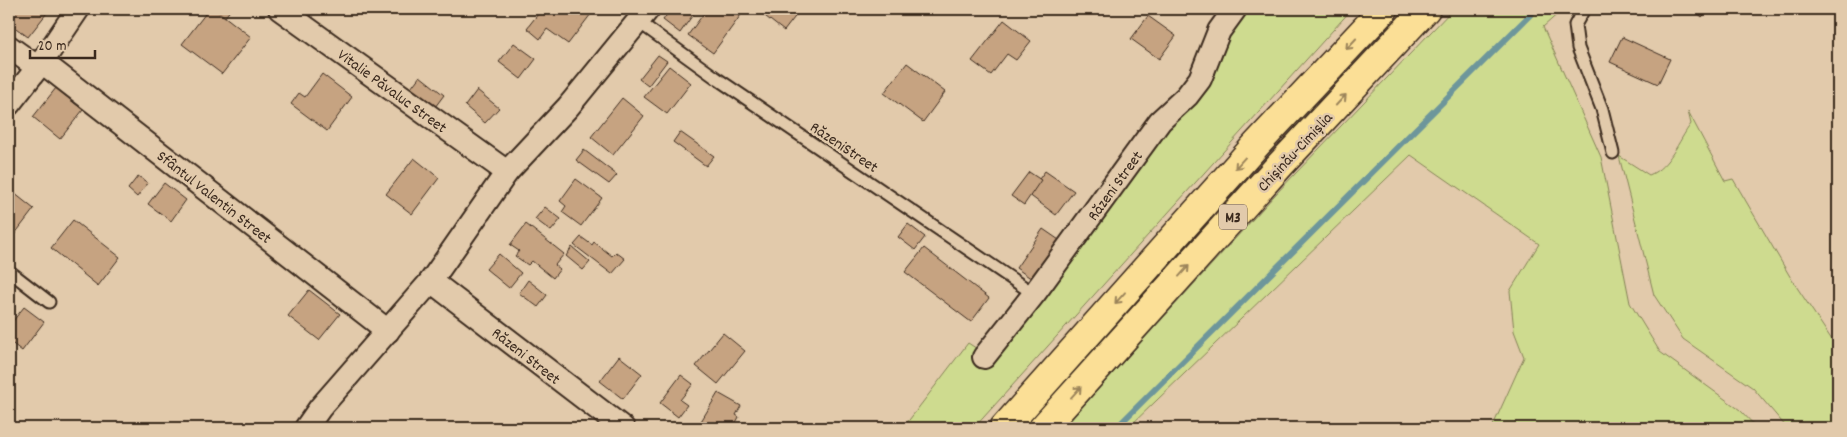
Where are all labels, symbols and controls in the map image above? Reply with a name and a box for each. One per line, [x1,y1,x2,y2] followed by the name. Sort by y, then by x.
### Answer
[30,28,95,60] scale bar
[38,36,66,58] text: 20 m
[1345,38,1357,51] one-way arrow
[332,44,451,140] street label: Vitalie Păvaluc Street
[1335,93,1347,106] one-way arrow
[1253,107,1339,198] street label: Chișinău-Cimișlia
[805,117,882,179] street label: RăzeniStreet
[151,146,276,250] street label: Sfântul Valentin Street
[1083,147,1149,226] street label: Răzeni Street
[1234,157,1246,170] one-way arrow
[1219,204,1247,230] road number: M3
[1179,265,1190,278] one-way arrow
[1115,291,1126,304] one-way arrow
[486,323,565,391] street label: Răzeni Street
[1070,386,1081,399] one-way arrow

